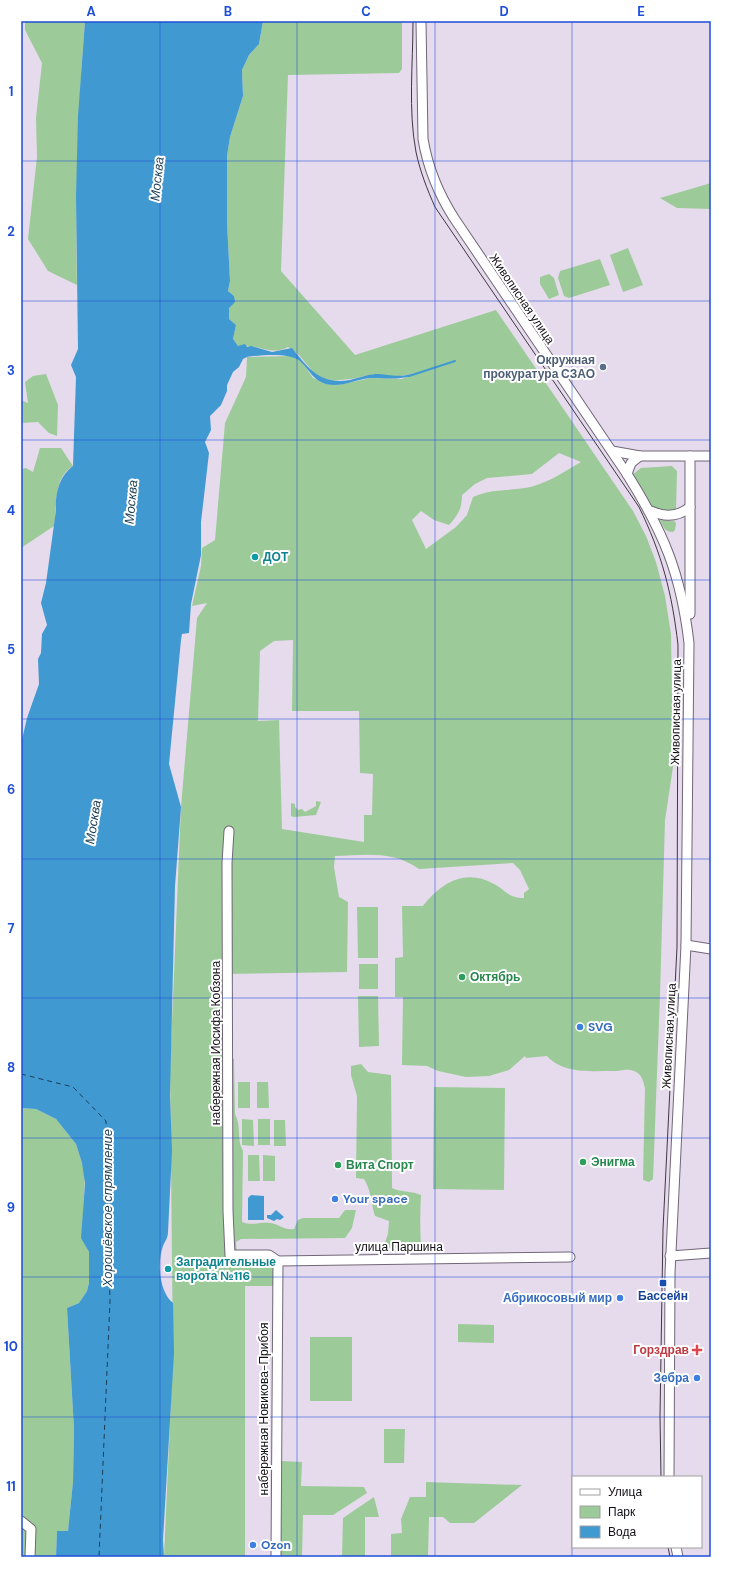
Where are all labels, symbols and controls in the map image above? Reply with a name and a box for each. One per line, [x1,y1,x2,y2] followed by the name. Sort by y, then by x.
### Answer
[86,3,96,20] text: A
[224,3,232,20] text: B
[361,3,371,20] text: C
[499,3,509,20] text: D
[637,3,645,20] text: E
[9,83,13,100] text: 1
[146,156,168,202] water label: Москва
[7,223,15,240] text: 2
[486,251,558,348] street label: Живописная улица
[483,352,595,382] place label: Окружная прокуратура СЗАО
[7,362,15,379] text: 3
[598,362,608,372] marker: Окружная прокуратура СЗАО
[121,479,141,525] water label: Москва
[7,502,15,519] text: 4
[263,549,289,565] place label: ДОТ
[250,552,260,562] marker: ДОТ
[7,641,15,658] text: 5
[667,659,685,765] street label: Живописная улица
[7,781,15,798] text: 6
[81,799,105,845] water label: Москва
[8,920,15,937] text: 7
[208,961,224,1125] street label: набережная Иосифа Кобзона
[470,969,520,985] place label: Октябрь
[457,972,467,982] marker: Октябрь
[658,982,680,1089] street label: Живописная улица
[588,1019,613,1035] place label: SVG
[575,1022,585,1032] marker: SVG
[7,1059,15,1076] text: 8
[99,1129,116,1288] water label: Хорошёвское спрямление
[591,1154,635,1170] place label: Энигма
[346,1157,414,1173] place label: Вита Спорт
[578,1157,588,1167] marker: Энигма
[333,1160,343,1170] marker: Вита Спорт
[343,1191,408,1207] place label: Your space
[330,1194,340,1204] marker: Your space
[7,1199,15,1216] text: 9
[355,1239,443,1255] street label: улица Паршина
[176,1254,276,1284] place label: Заградительные ворота №116
[163,1264,173,1274] marker: Заградительные ворота №116
[658,1278,668,1288] marker: Бассейн
[638,1288,688,1304] place label: Бассейн
[503,1290,612,1306] place label: Абрикосовый мир
[615,1293,625,1303] marker: Абрикосовый мир
[256,1323,272,1495] street label: набережная Новикова-Прибоя
[4,1338,18,1355] text: 10
[633,1342,689,1358] place label: Горздрав
[692,1345,702,1355] marker: Горздрав
[654,1370,689,1386] place label: Зебра
[692,1373,702,1383] marker: Зебра
[572,1476,702,1548] legend
[6,1478,16,1495] text: 11
[608,1484,642,1500] text: Улица
[608,1504,636,1520] text: Парк
[608,1524,636,1540] text: Вода
[261,1537,291,1553] place label: Ozon
[248,1540,258,1550] marker: Ozon

